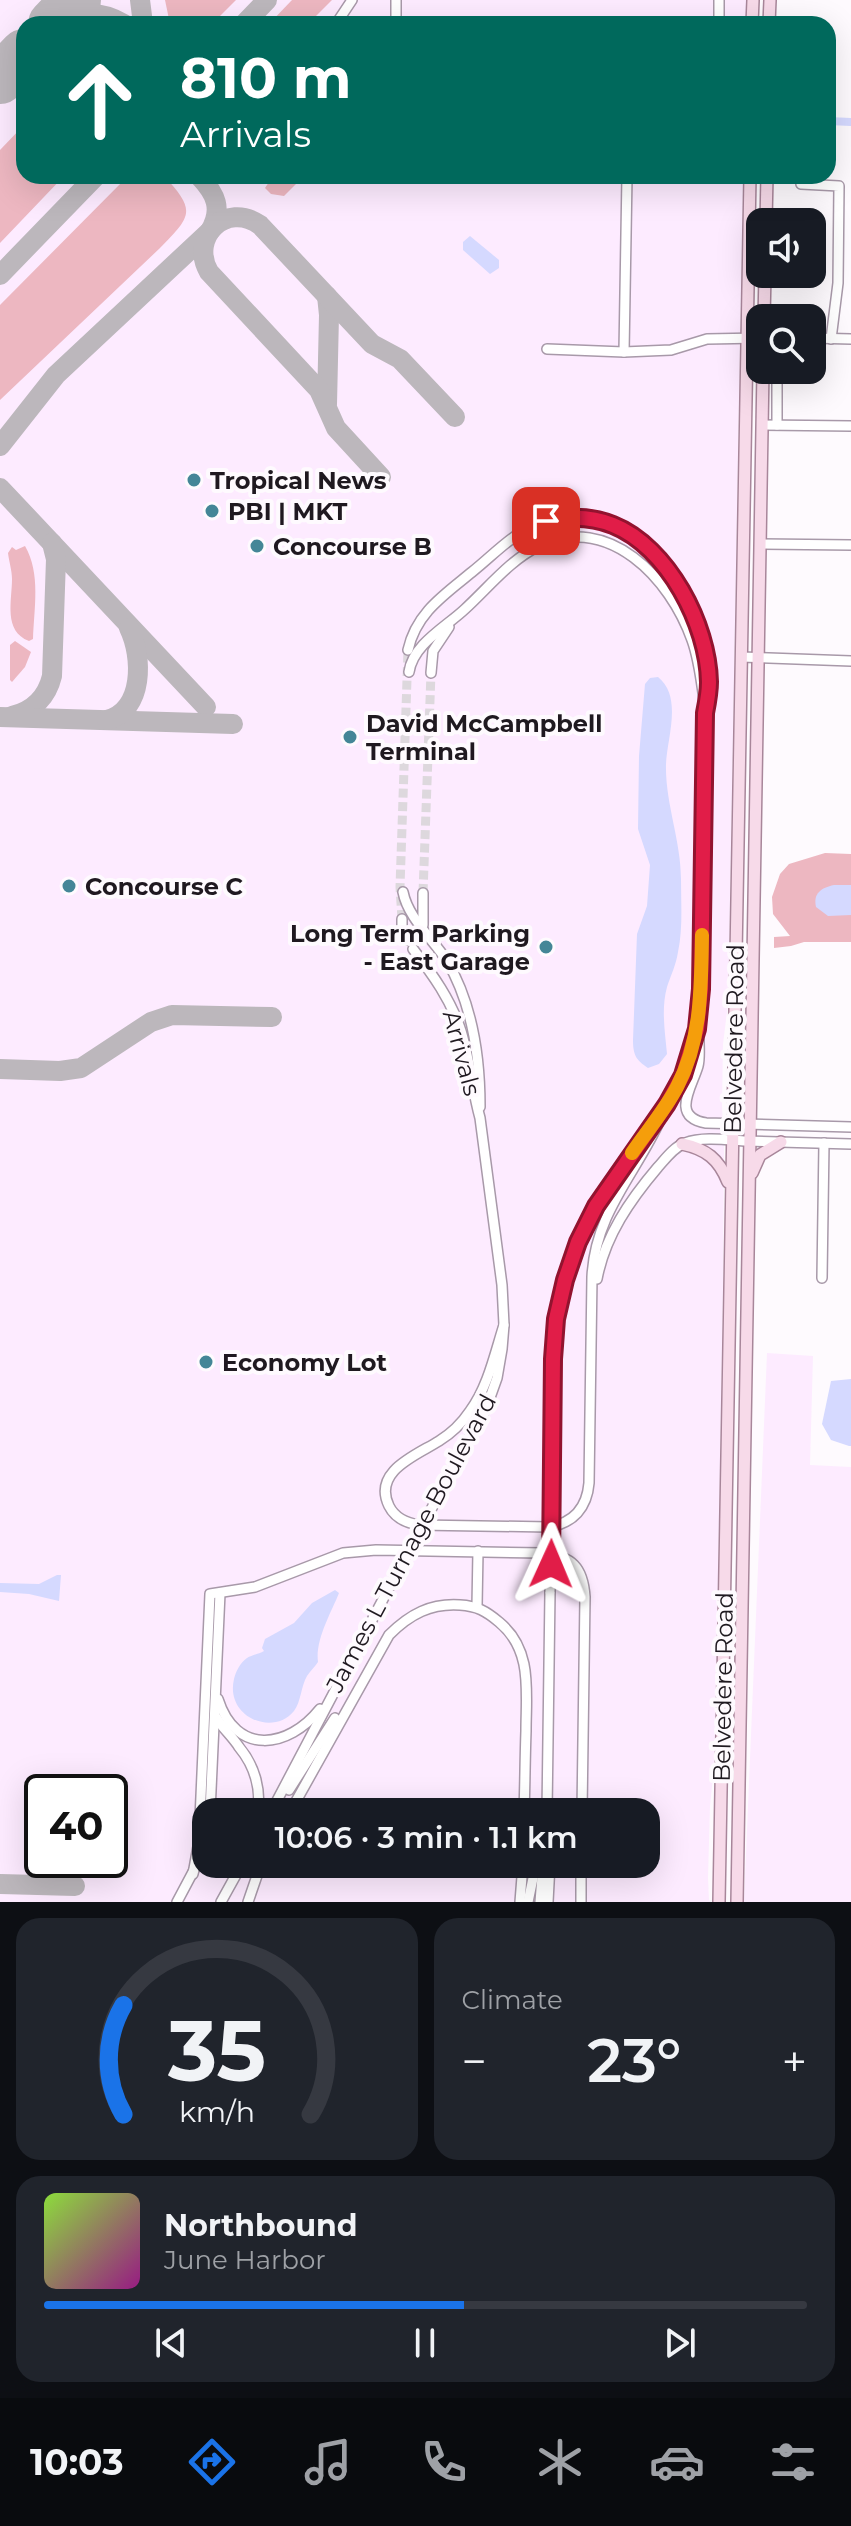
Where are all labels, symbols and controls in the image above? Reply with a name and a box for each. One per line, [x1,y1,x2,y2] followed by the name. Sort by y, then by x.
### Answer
[180,44,352,112] text: 810 m
[48,48,152,152] icon: ahead
[180,112,311,156] text: Arrivals
[746,208,826,384] map controls
[746,208,826,288] button: sound
[746,304,826,384] button: search
[210,466,387,495] place label: Tropical News
[185,471,203,489] marker: Tropical News
[512,487,580,555] pin
[228,497,348,526] place label: PBI | MKT
[524,499,568,543] icon: arrive
[203,502,221,520] marker: PBI | MKT
[273,532,432,561] place label: Concourse B
[248,537,266,555] marker: Concourse B
[366,709,602,766] place label: David McCampbell Terminal
[341,728,359,746] marker: David McCampbell Terminal
[85,872,243,901] place label: Concourse C
[60,877,78,895] marker: Concourse C
[290,919,530,976] place label: Long Term Parking - East Garage
[537,938,555,956] marker: Long Term Parking - East Garage
[718,944,750,1134] street label: Belvedere Road
[437,1007,487,1099] street label: Arrivals
[222,1348,387,1377] place label: Economy Lot
[197,1353,215,1371] marker: Economy Lot
[319,1389,502,1698] street label: James L Turnage Boulevard
[509,1522,593,1606] position arrow
[707,1592,739,1782] street label: Belvedere Road
[24,1774,128,1878] speed limit sign: 40
[274,1819,578,1856] text: 10:06 · 3 min · 1.1 km
[462,1984,563,2016] text: Climate
[167,2000,266,2102] text: 35
[587,2024,681,2097] text: 23°
[462,2034,487,2088] text: −
[782,2034,807,2088] text: +
[179,2094,255,2129] text: km/h
[164,2207,358,2244] text: Northbound
[164,2244,326,2276] text: June Harbor
[149,2321,193,2365] icon: previous
[403,2321,447,2365] icon: pause
[658,2321,702,2365] icon: next
[184,2434,240,2490] icon: directions
[300,2434,356,2490] icon: music
[416,2434,472,2490] icon: phone
[532,2434,588,2490] icon: climate
[649,2434,705,2490] icon: car
[765,2434,821,2490] icon: filters
[30,2440,124,2484] text: 10:03

